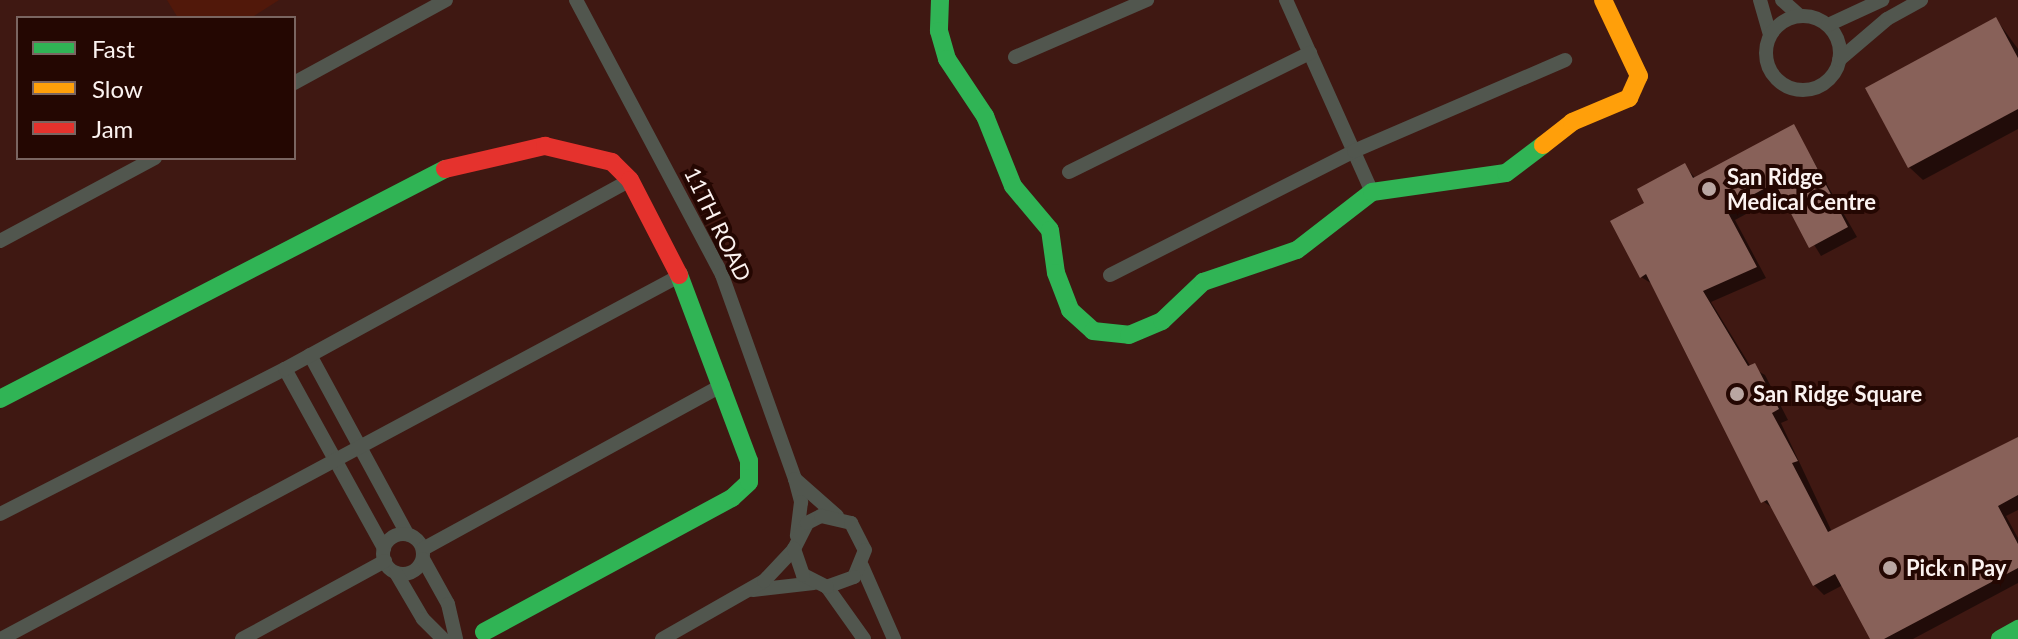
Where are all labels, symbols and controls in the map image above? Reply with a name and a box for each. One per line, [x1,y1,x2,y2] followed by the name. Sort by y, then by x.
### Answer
[16,16,296,160] legend
[92,34,135,63] text: Fast
[92,74,143,103] text: Slow
[92,114,133,143] text: Jam
[679,163,757,285] street label: 11TH ROAD
[1727,163,1876,214] place label: San Ridge Medical Centre
[1698,178,1720,200] marker: San Ridge Medical Centre
[1753,381,1922,407] place label: San Ridge Square
[1728,385,1746,403] marker: San Ridge Square
[1906,555,2006,581] place label: Pick n Pay
[1881,559,1899,577] marker: Pick n Pay

